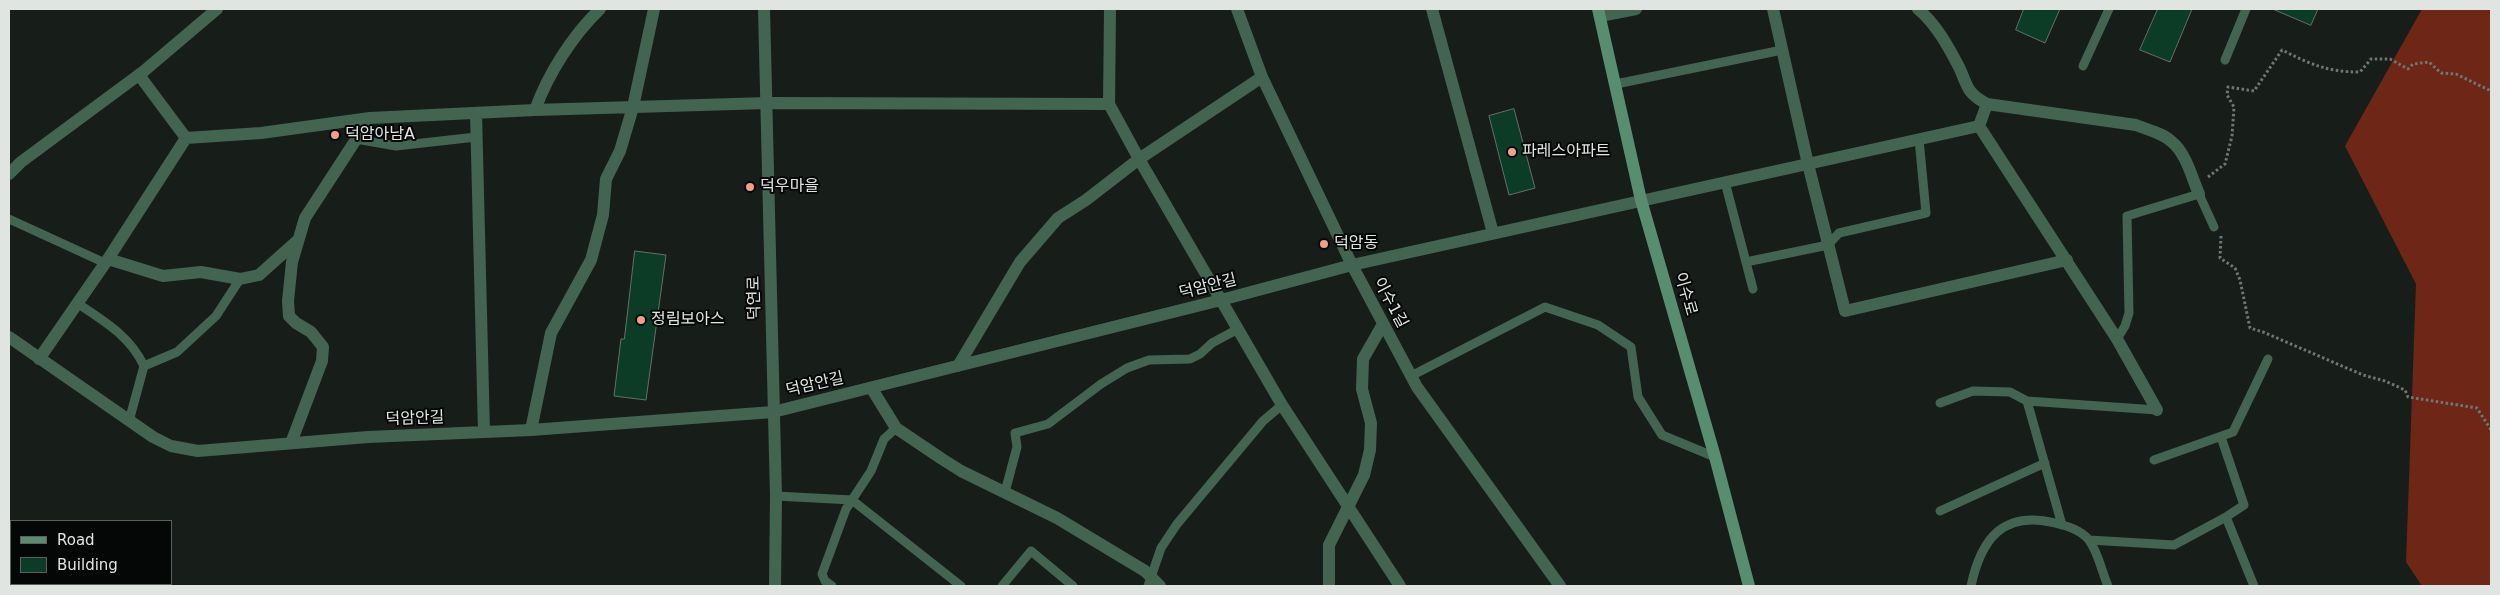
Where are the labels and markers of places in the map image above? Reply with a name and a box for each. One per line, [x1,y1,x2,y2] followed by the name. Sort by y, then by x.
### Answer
[345,125,415,145] place label: 덕암아남A
[329,129,341,141] marker: 덕암아남A
[1522,142,1610,162] place label: 파레스아파트
[1506,146,1518,158] marker: 파레스아파트
[760,177,819,197] place label: 덕우마을
[744,181,756,193] marker: 덕우마을
[1334,234,1378,254] place label: 덕암동
[1318,238,1330,250] marker: 덕암동
[651,310,725,330] place label: 정림보아스
[635,314,647,326] marker: 정림보아스

